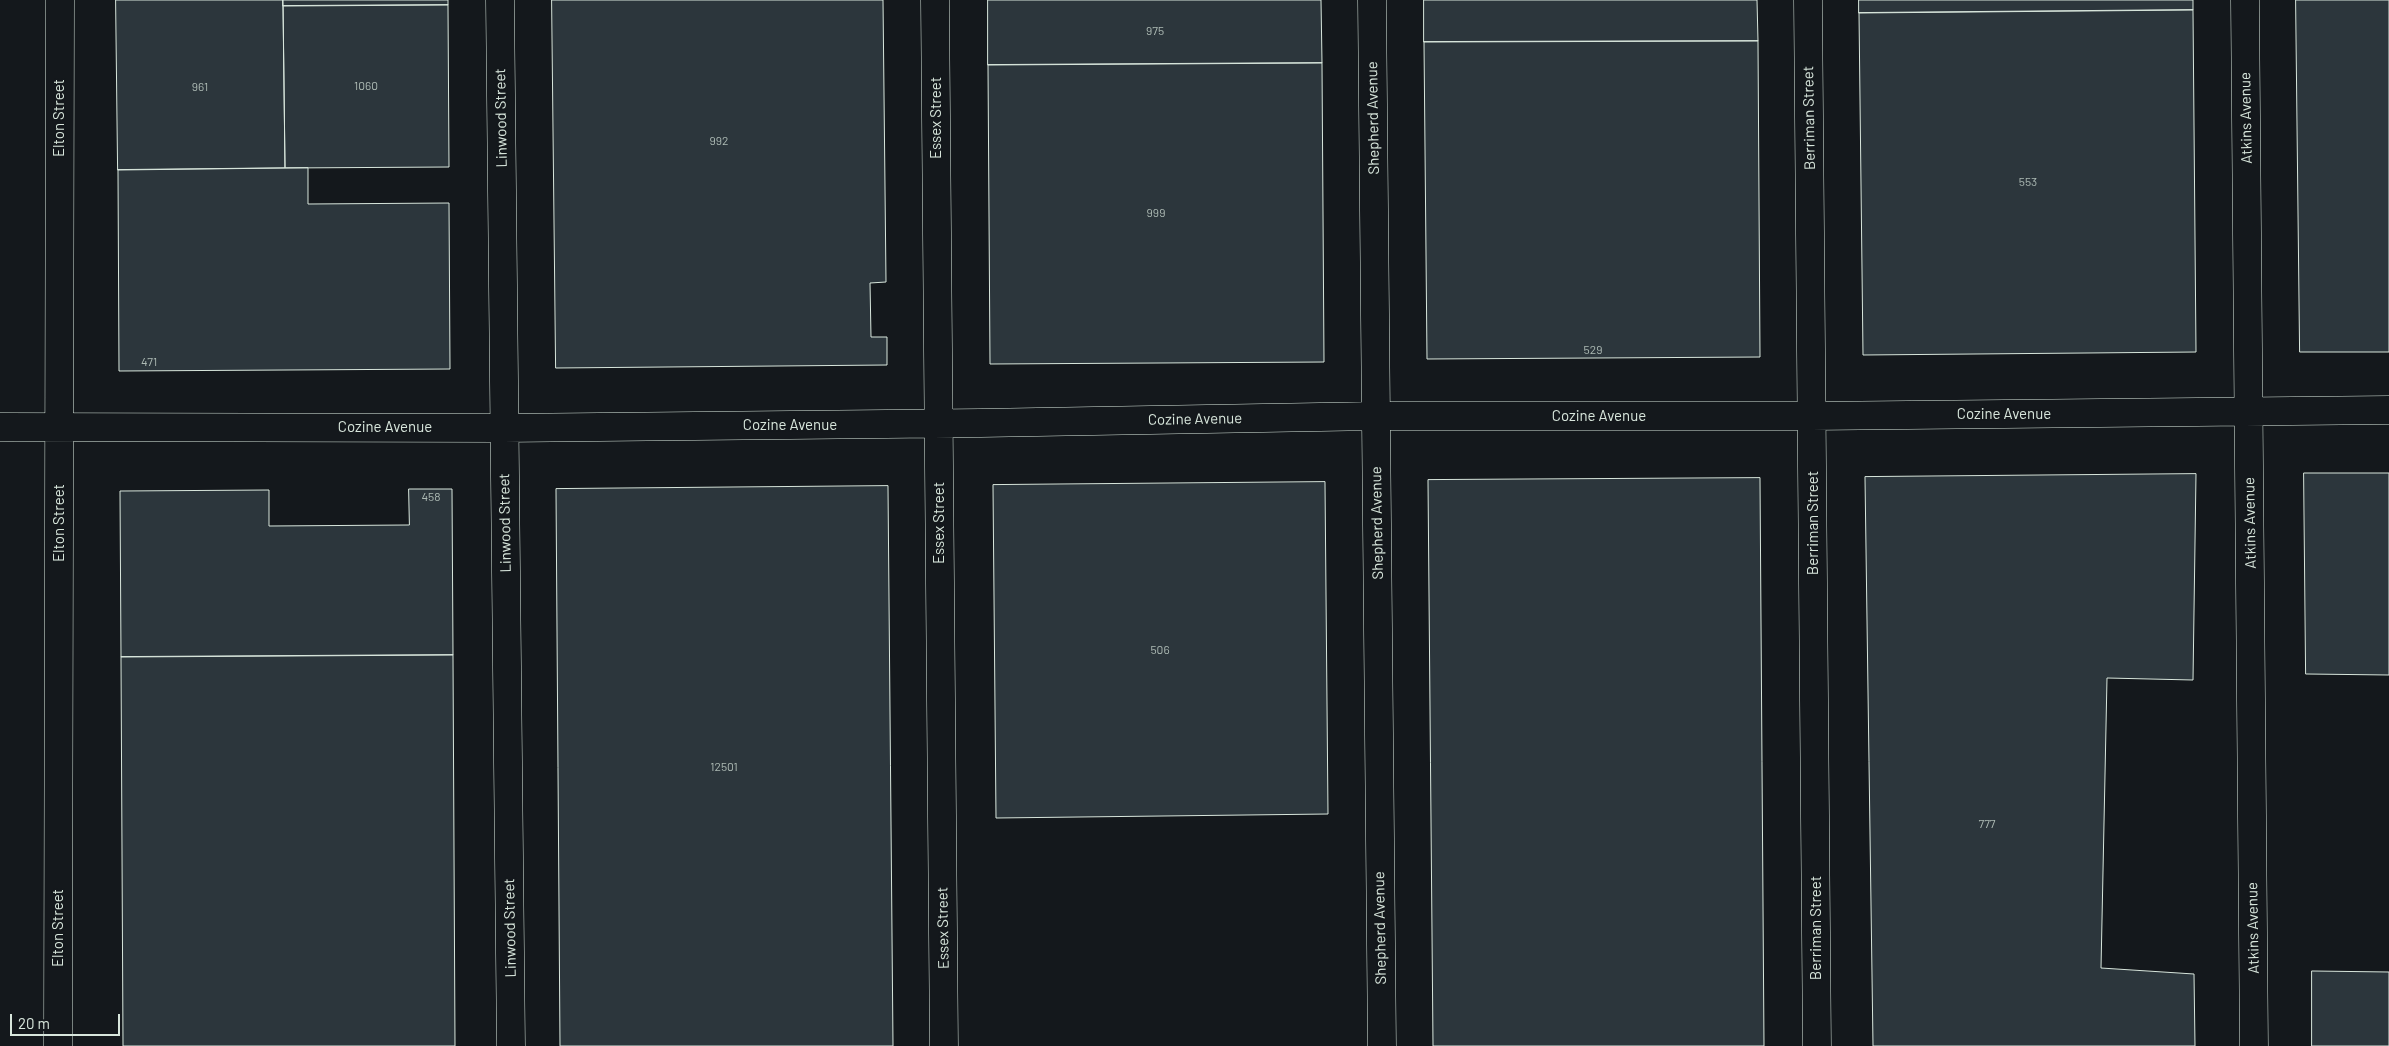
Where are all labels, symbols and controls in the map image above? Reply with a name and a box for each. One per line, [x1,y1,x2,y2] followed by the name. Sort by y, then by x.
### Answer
[1146,24,1164,38] house number: 975
[1363,61,1383,175] street label: Shepherd Avenue
[1799,66,1819,170] street label: Berriman Street
[491,68,511,168] street label: Linwood Street
[2236,72,2256,164] street label: Atkins Avenue
[927,77,945,159] street label: Essex Street
[50,79,68,157] street label: Elton Street
[354,79,378,93] house number: 1060
[192,80,208,94] house number: 961
[710,134,728,148] house number: 992
[2019,175,2037,189] house number: 553
[1147,206,1165,220] house number: 999
[1584,343,1602,357] house number: 529
[141,355,157,369] house number: 471
[1957,405,2051,423] street label: Cozine Avenue
[1552,407,1646,425] street label: Cozine Avenue
[1148,409,1242,429] street label: Cozine Avenue
[743,416,837,434] street label: Cozine Avenue
[338,418,432,436] street label: Cozine Avenue
[1367,466,1387,580] street label: Shepherd Avenue
[1804,471,1822,575] street label: Berriman Street
[495,473,515,573] street label: Linwood Street
[2240,477,2260,569] street label: Atkins Avenue
[930,482,948,564] street label: Essex Street
[50,484,68,562] street label: Elton Street
[421,490,441,504] house number: 458
[1150,643,1170,657] house number: 506
[710,760,738,774] house number: 12501
[1978,817,1996,831] house number: 777
[1370,871,1390,985] street label: Shepherd Avenue
[1807,876,1825,980] street label: Berriman Street
[500,878,520,978] street label: Linwood Street
[2243,882,2263,974] street label: Atkins Avenue
[933,887,953,969] street label: Essex Street
[49,889,67,967] street label: Elton Street
[12,1004,122,1036] scale bar
[18,1014,50,1032] text: 20 m

